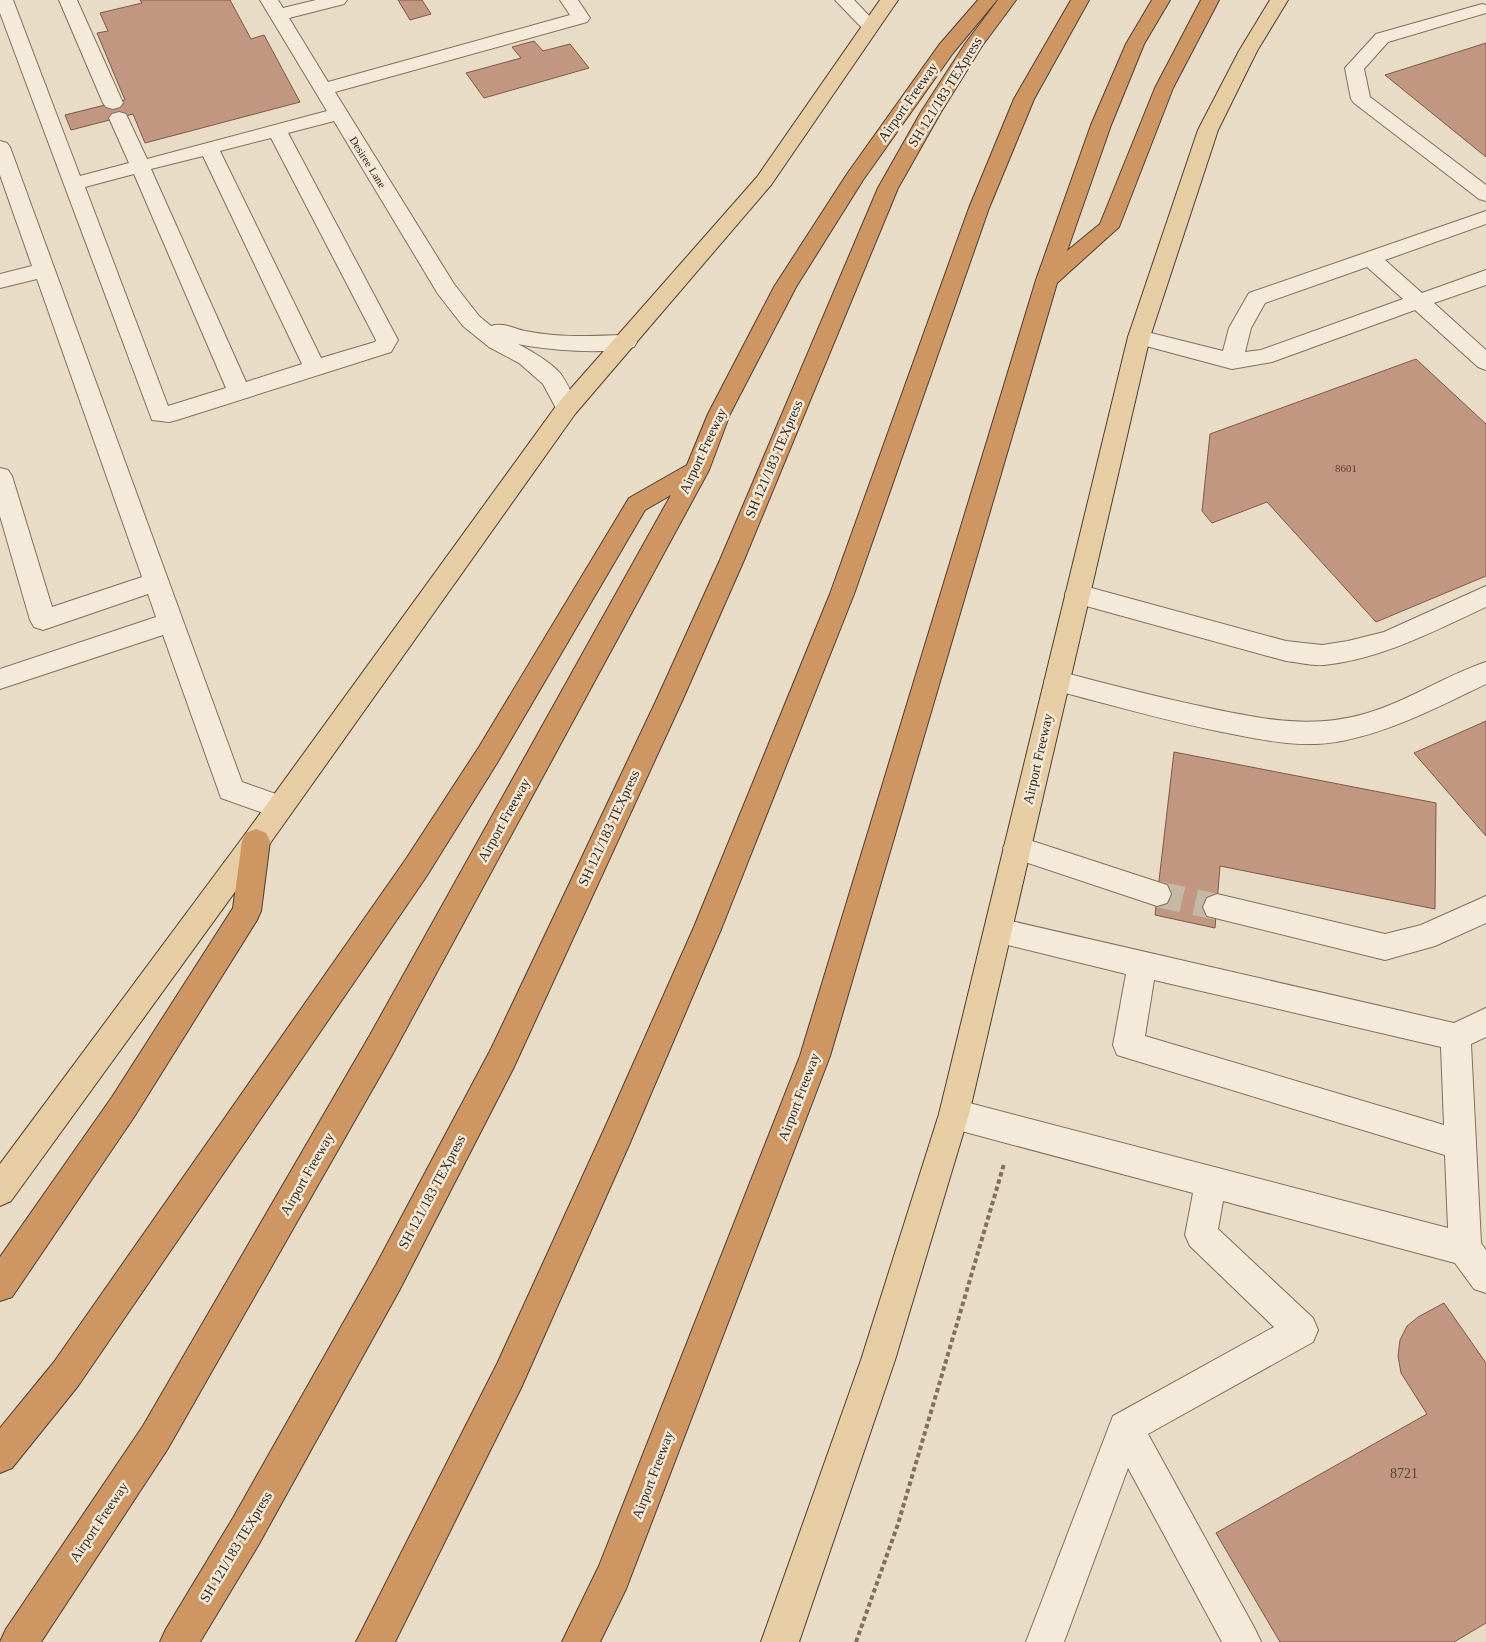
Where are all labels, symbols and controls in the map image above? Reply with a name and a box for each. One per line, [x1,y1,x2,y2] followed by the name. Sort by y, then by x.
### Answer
[905,34,985,150] street label: SH 121/183 TEXpress
[875,60,941,144] street label: Airport Freeway
[347,134,389,190] street label: Desiree Lane
[742,398,806,520] street label: SH 121/183 TEXpress
[677,406,729,496] street label: Airport Freeway
[1335,462,1357,474] house number: 8601
[1020,712,1056,806] street label: Airport Freeway
[575,767,643,889] street label: SH 121/183 TEXpress
[475,776,533,864] street label: Airport Freeway
[775,1051,823,1143] street label: Airport Freeway
[277,1130,337,1218] street label: Airport Freeway
[396,1133,468,1251] street label: SH 121/183 TEXpress
[629,1429,677,1521] street label: Airport Freeway
[1390,1466,1418,1481] house number: 8721
[67,1479,131,1565] street label: Airport Freeway
[197,1489,275,1605] street label: SH 121/183 TEXpress

